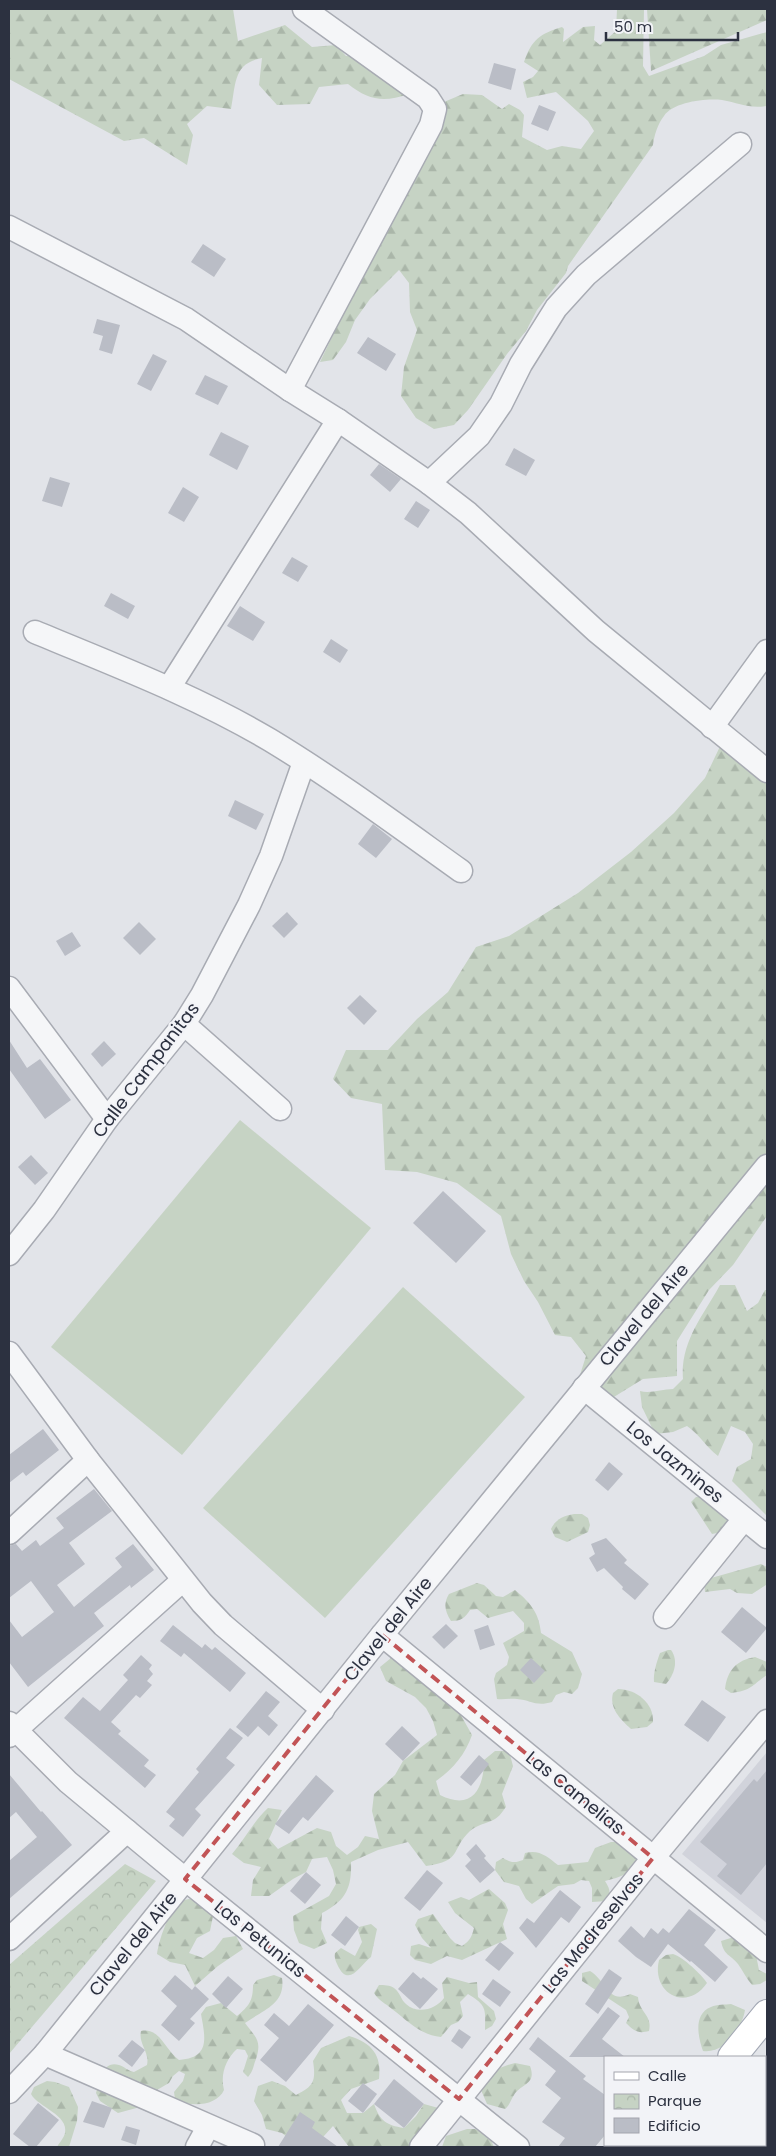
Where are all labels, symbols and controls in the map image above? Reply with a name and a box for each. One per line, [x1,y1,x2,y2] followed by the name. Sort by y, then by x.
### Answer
[606,10,738,42] scale bar
[614,16,652,37] text: 50 m
[86,997,205,1143] street label: Calle Campanitas
[593,1258,694,1372] street label: Clavel del Aire
[621,1415,729,1509] street label: Los Jazmines
[338,1571,438,1686] street label: Clavel del Aire
[521,1745,630,1840] street label: Las Camelias
[536,1867,649,1998] street label: Las Madreselvas
[83,1886,183,2001] street label: Clavel del Aire
[209,1894,311,1983] street label: Las Petunias
[604,2056,766,2146] legend
[648,2065,686,2086] text: Calle
[648,2090,701,2111] text: Parque
[648,2115,701,2136] text: Edificio

